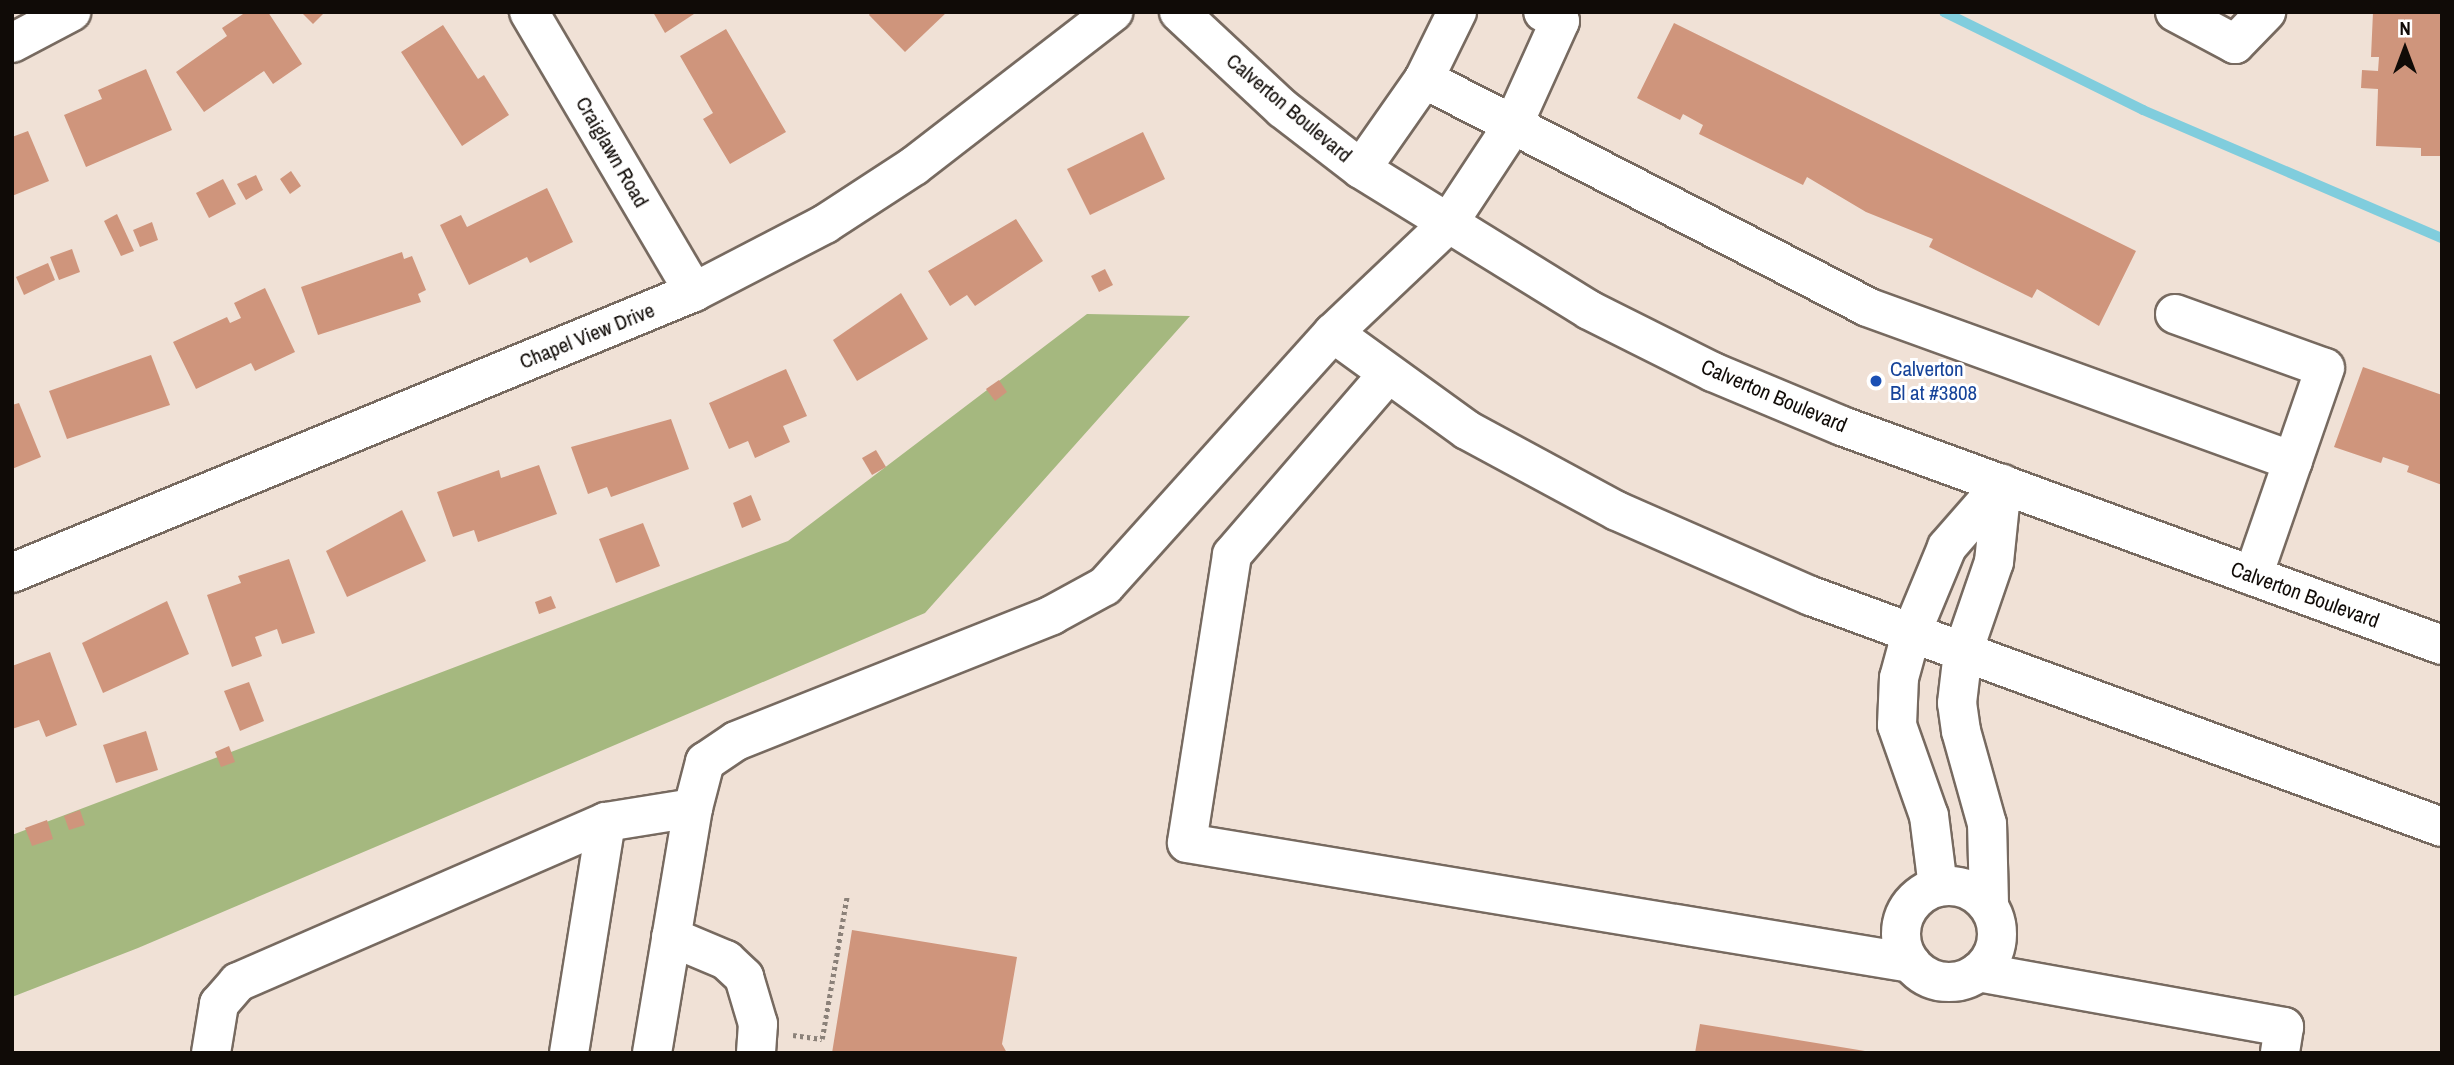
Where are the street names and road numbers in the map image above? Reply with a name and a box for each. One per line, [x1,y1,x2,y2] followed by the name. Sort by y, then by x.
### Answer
[1221,48,1357,168] street label: Calverton Boulevard
[570,92,654,212] street label: Craiglawn Road
[516,297,658,375] street label: Chapel View Drive
[1697,354,1851,438] street label: Calverton Boulevard
[2227,556,2383,634] street label: Calverton Boulevard

